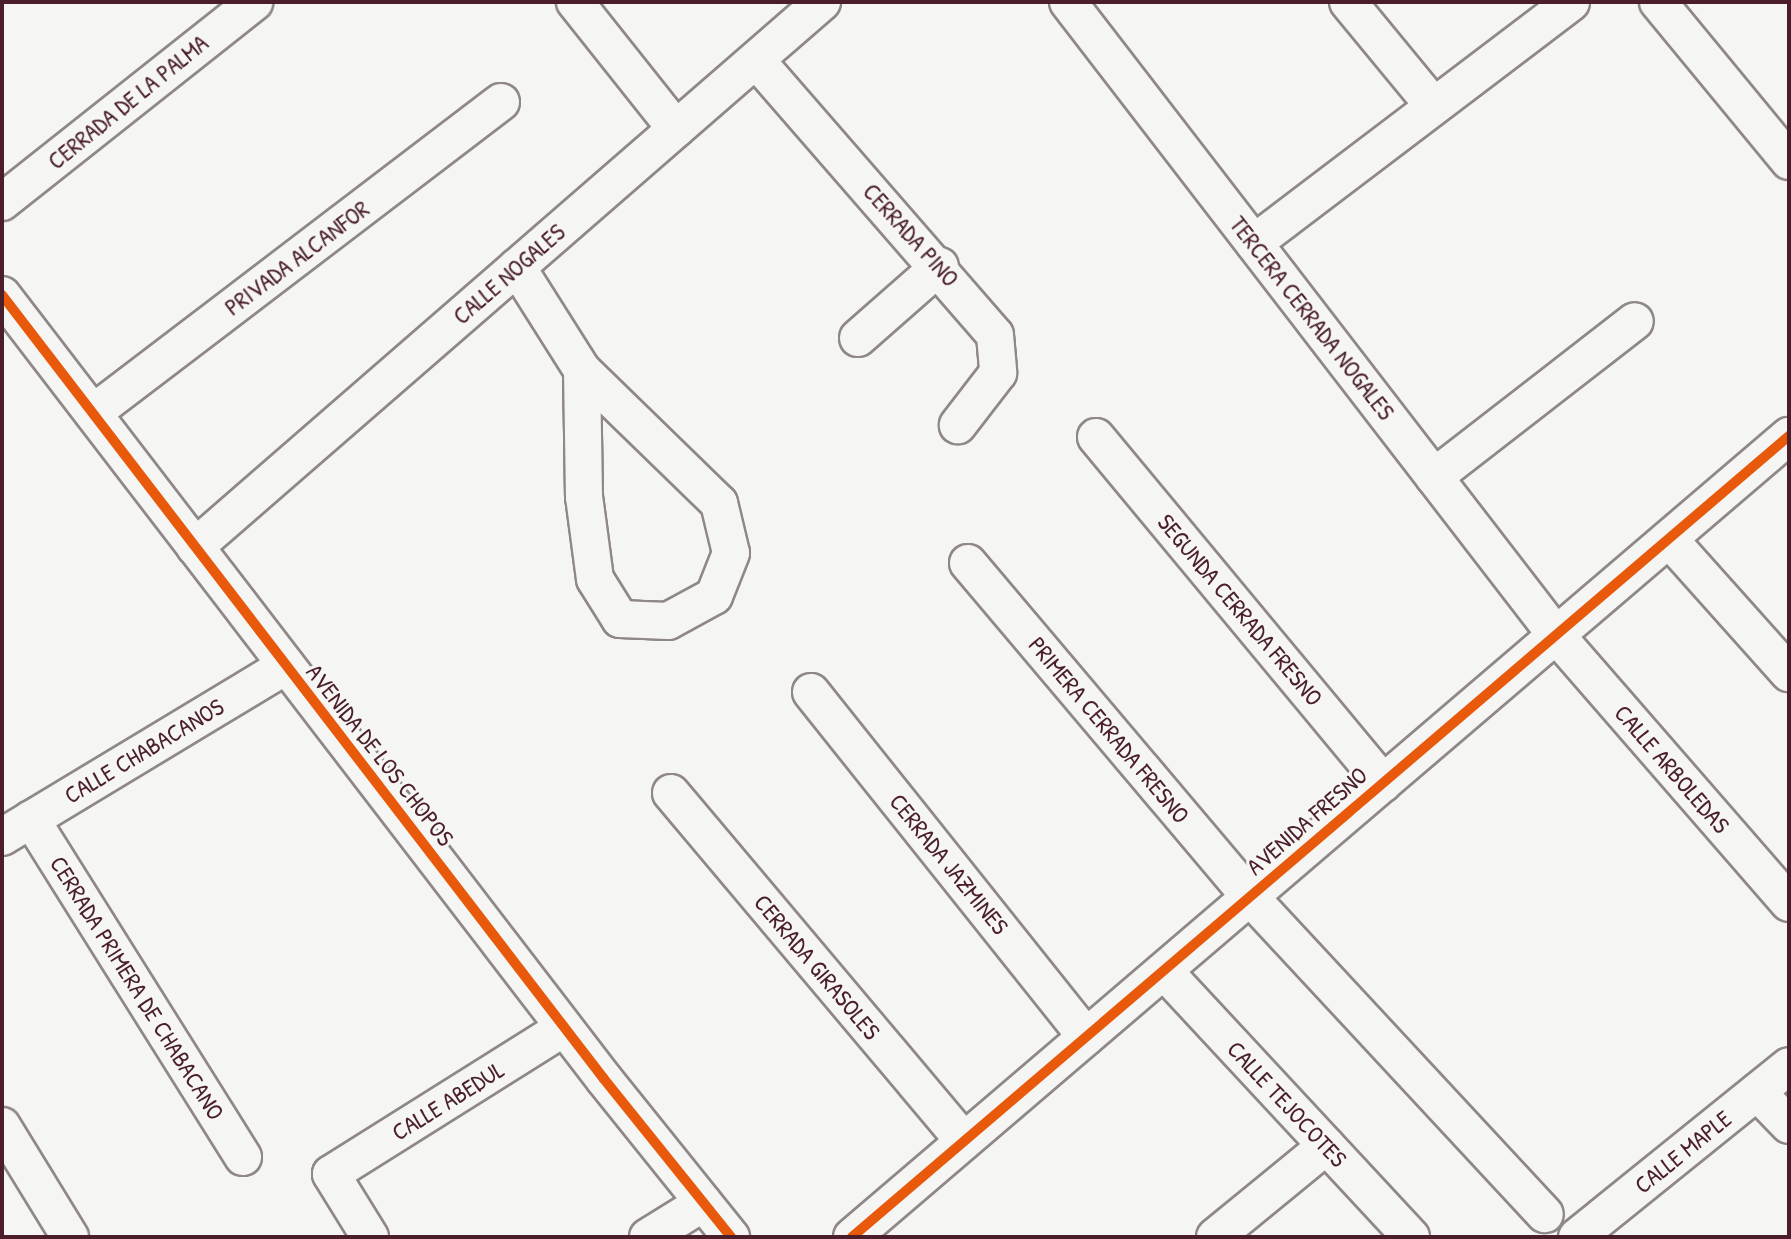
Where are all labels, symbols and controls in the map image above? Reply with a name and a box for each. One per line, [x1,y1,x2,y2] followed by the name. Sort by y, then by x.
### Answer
[42,29,214,175] street label: CERRADA DE LA PALMA
[857,177,965,293] street label: CERRADA PINO
[219,194,375,322] street label: PRIVADA ALCANFOR
[1224,210,1400,426] street label: TERCERA CERRADA NOGALES
[447,218,571,330] street label: CALLE NOGALES
[1151,508,1329,712] street label: SEGUNDA CERRADA FRESNO
[1023,631,1195,829] street label: PRIMERA CERRADA FRESNO
[300,658,460,852] street label: AVENIDA DE LOS CHOPOS
[59,692,229,810] street label: CALLE CHABACANOS
[1608,699,1736,839] street label: CALLE ARBOLEDAS
[1241,761,1373,881] street label: AVENIDA FRESNO
[883,788,1015,940] street label: CERRADA JAZMINES
[44,851,230,1125] street label: CERRADA PRIMERA DE CHABACANO
[748,889,886,1045] street label: CERRADA GIRASOLES
[1221,1035,1353,1173] street label: CALLE TEJOCOTES
[387,1055,509,1147] street label: CALLE ABEDUL
[1629,1104,1737,1200] street label: CALLE MAPLE

